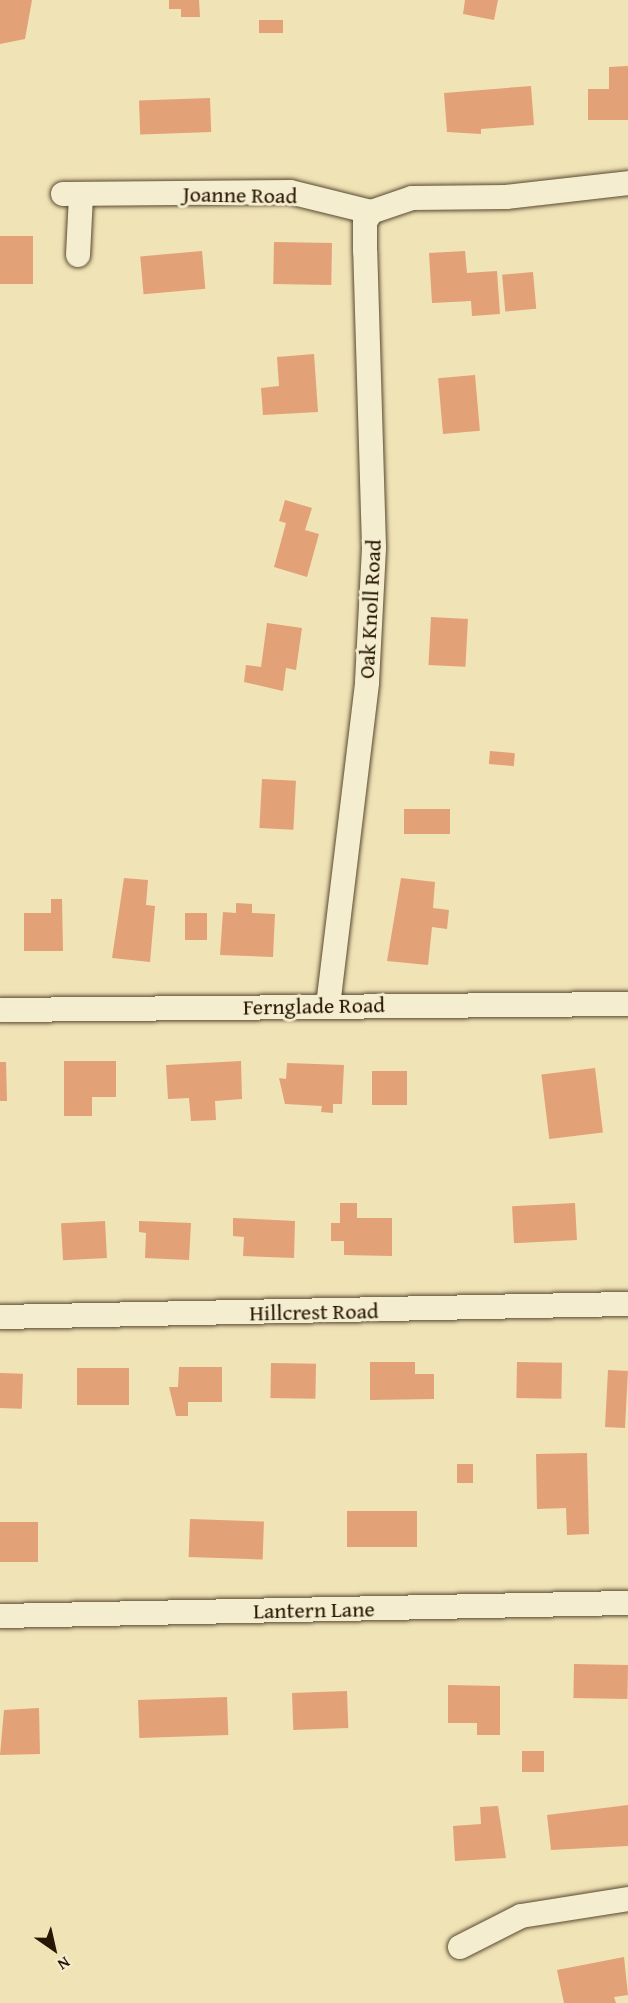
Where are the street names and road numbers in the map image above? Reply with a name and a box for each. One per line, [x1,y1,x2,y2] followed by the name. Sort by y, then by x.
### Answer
[183,181,297,209] street label: Joanne Road
[353,539,387,679] street label: Oak Knoll Road
[243,992,385,1020] street label: Fernglade Road
[249,1298,379,1326] street label: Hillcrest Road
[253,1596,375,1624] street label: Lantern Lane

